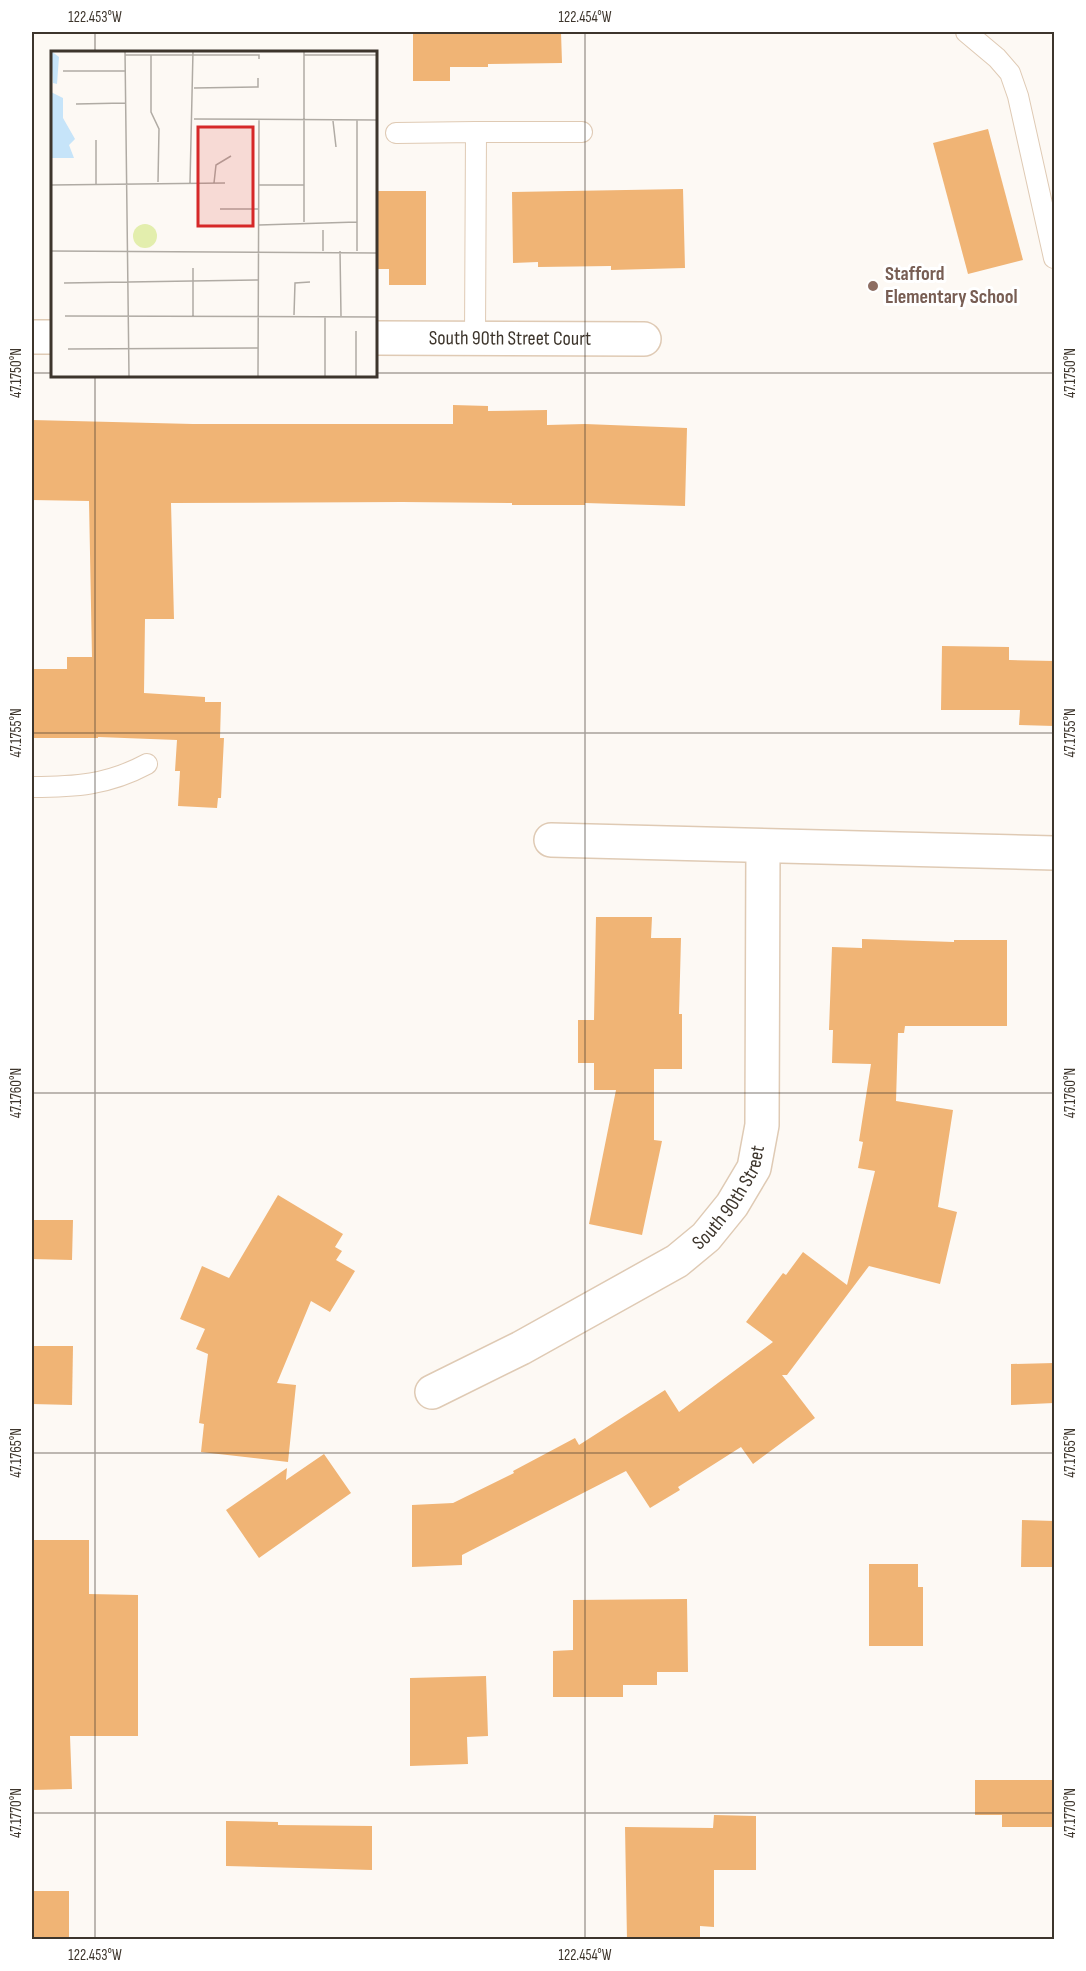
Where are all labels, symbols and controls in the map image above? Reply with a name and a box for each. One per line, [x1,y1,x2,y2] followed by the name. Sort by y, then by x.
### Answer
[68,8,122,27] text: 122.453°W
[559,8,612,27] text: 122.454°W
[51,51,376,376] inset map
[885,262,1018,309] place label: Stafford Elementary School
[866,279,880,293] marker: Stafford Elementary School
[429,326,591,351] street label: South 90th Street Court
[7,348,26,398] text: 47.1750°N
[1061,348,1080,398] text: 47.1750°N
[7,708,26,758] text: 47.1755°N
[1061,708,1080,758] text: 47.1755°N
[7,1068,26,1118] text: 47.1760°N
[1061,1068,1080,1118] text: 47.1760°N
[688,1144,770,1255] street label: South 90th Street
[7,1428,26,1478] text: 47.1765°N
[1061,1428,1080,1478] text: 47.1765°N
[7,1788,26,1838] text: 47.1770°N
[1061,1788,1080,1838] text: 47.1770°N
[68,1946,122,1965] text: 122.453°W
[559,1946,612,1965] text: 122.454°W

